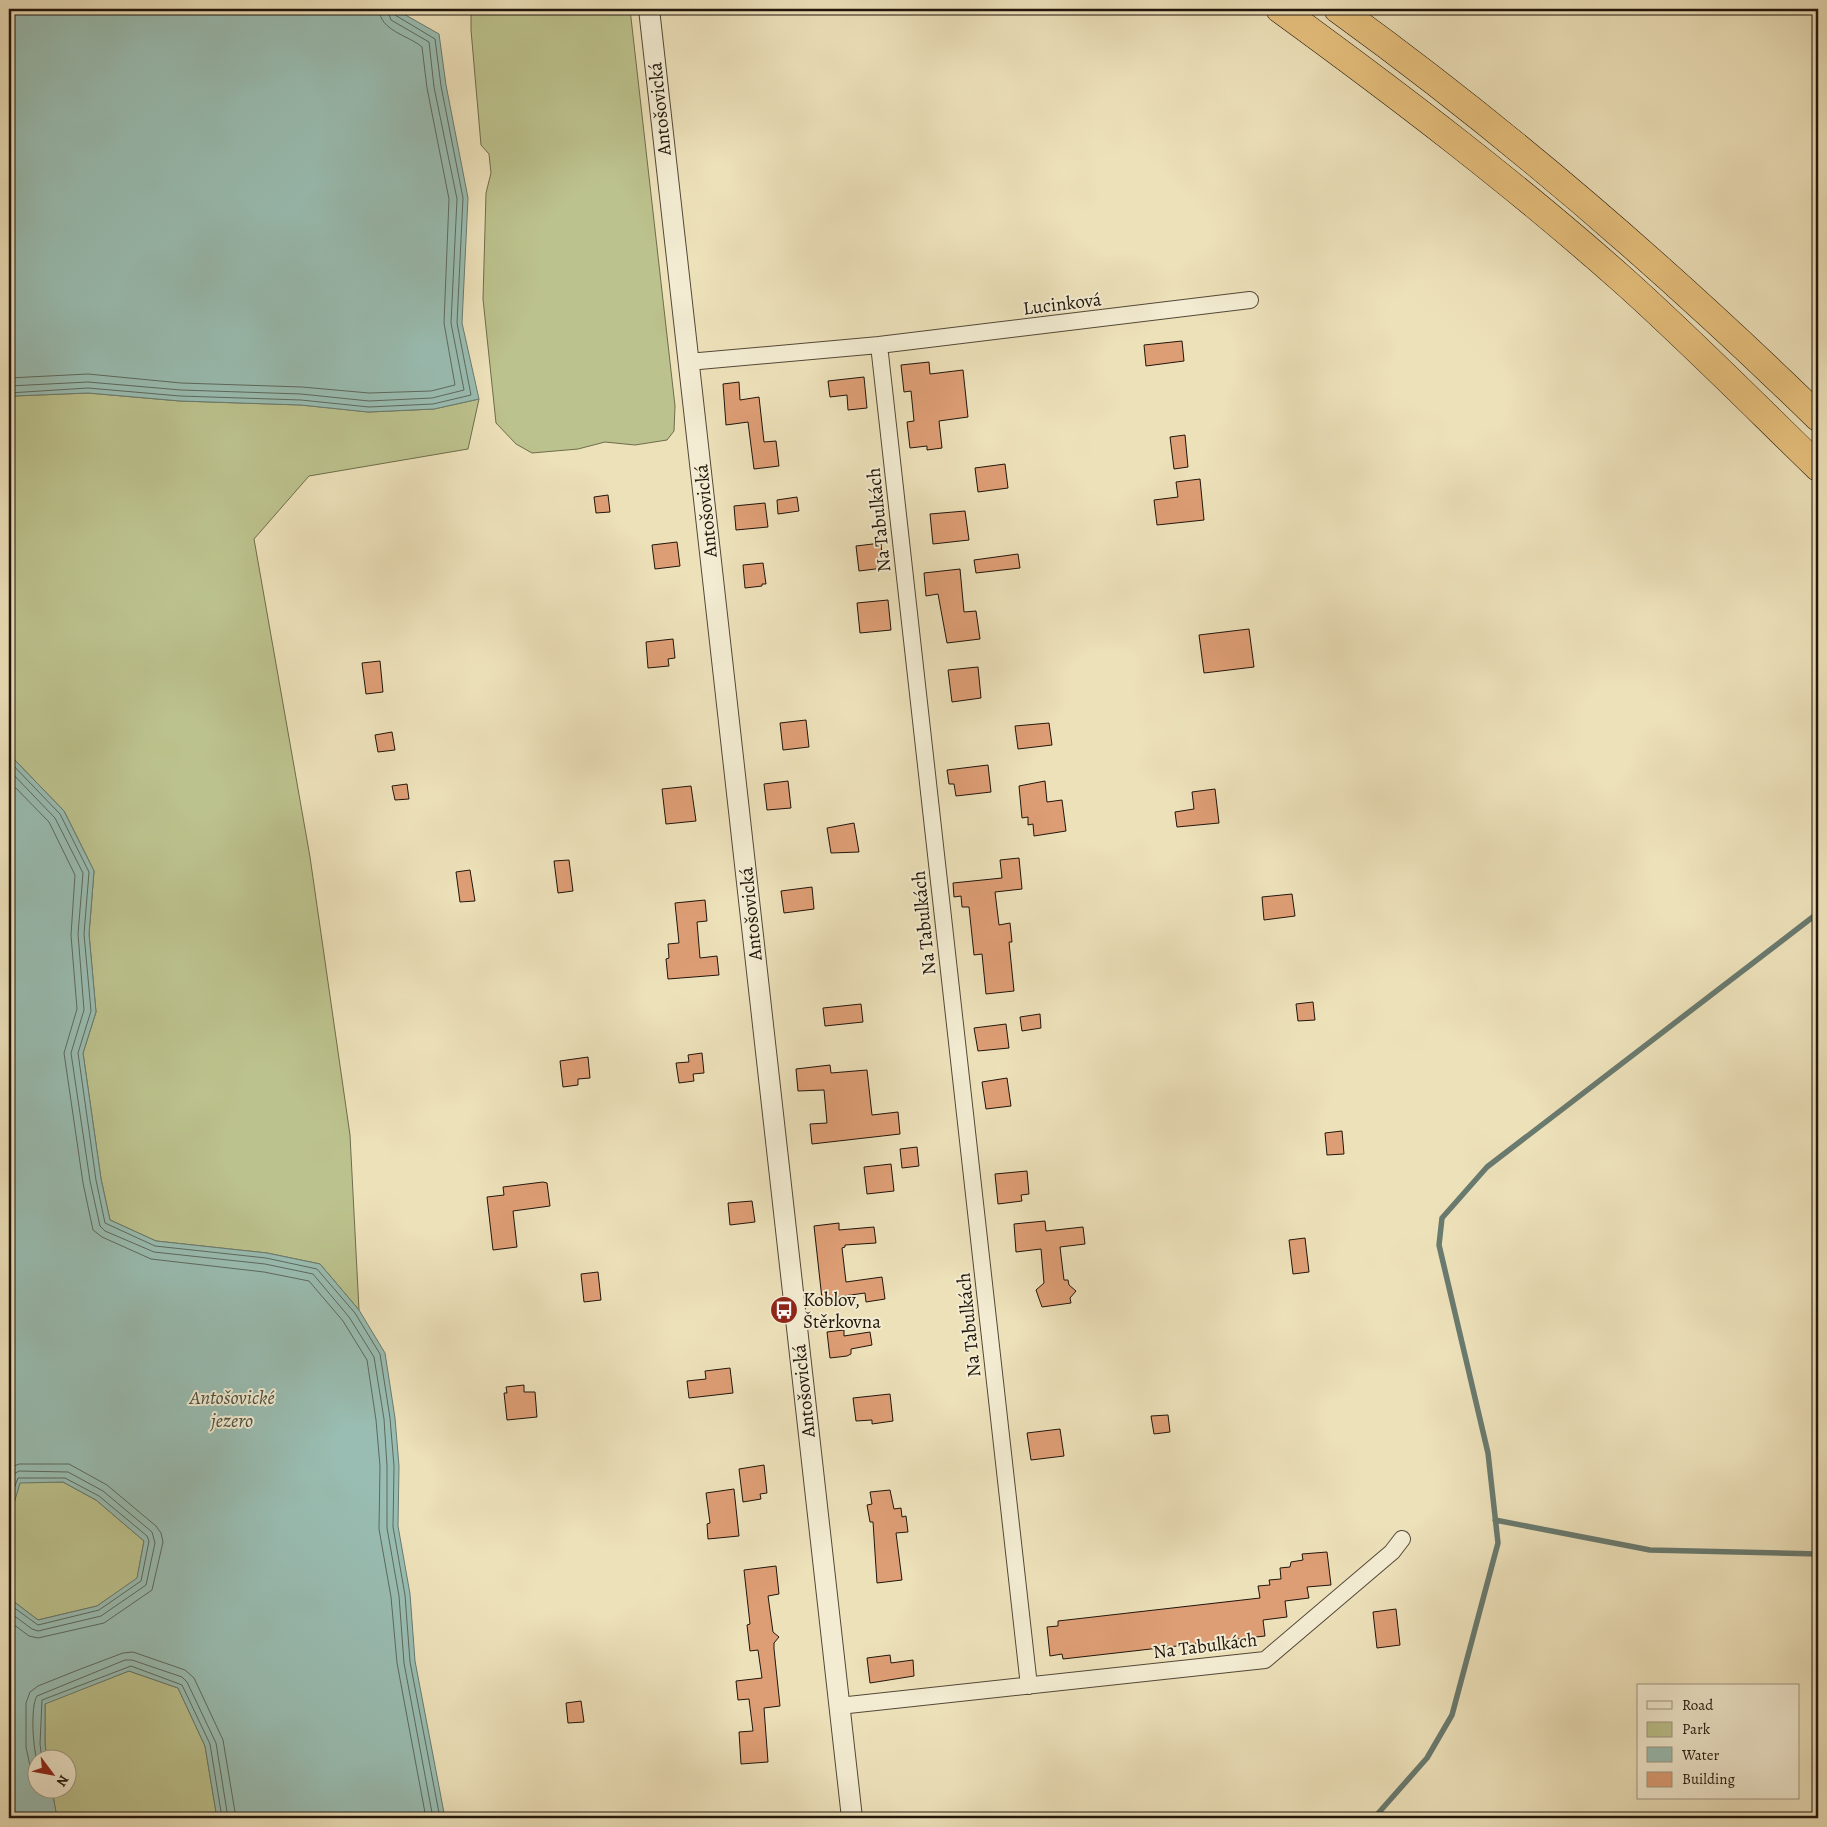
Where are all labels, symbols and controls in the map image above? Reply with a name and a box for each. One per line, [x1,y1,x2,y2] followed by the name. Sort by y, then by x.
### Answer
[642,61,678,158] street label: Antošovická
[1021,286,1103,322] street label: Lucinková
[688,463,724,560] street label: Antošovická
[861,466,897,573] street label: Na Tabulkách
[733,866,769,963] street label: Antošovická
[906,869,942,976] street label: Na Tabulkách
[951,1271,987,1378] street label: Na Tabulkách
[803,1287,881,1335] place label: Koblov, Štěrkovna
[769,1295,799,1325] bus stop icon: Koblov, Štěrkovna
[786,1343,822,1440] street label: Antošovická
[188,1384,275,1434] water label: Antošovické jezero
[1151,1627,1259,1665] street label: Na Tabulkách
[1637,1684,1800,1800] legend
[1682,1695,1714,1715] text: Road
[1682,1719,1711,1739] text: Park
[1681,1745,1719,1765] text: Water
[28,1750,78,1800] north arrow
[1682,1769,1735,1789] text: Building
[52,1771,73,1790] text: N

